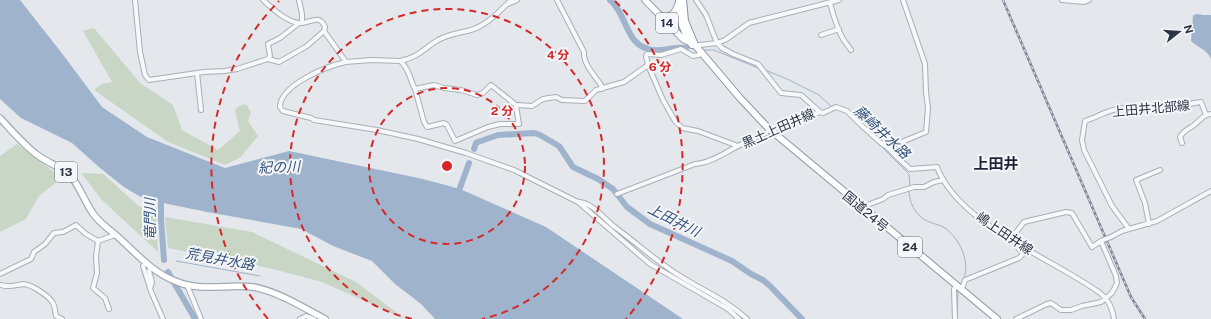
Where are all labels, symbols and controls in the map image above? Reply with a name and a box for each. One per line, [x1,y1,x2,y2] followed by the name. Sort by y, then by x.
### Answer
[1159,12,1199,52] north arrow
[656,13,678,33] road number: 14
[1182,23,1196,35] text: N
[547,48,569,62] text: 4 分
[649,60,671,74] text: 6 分
[1112,98,1191,119] street label: 上田井北部線
[851,102,914,162] water label: 藤崎井水路
[491,104,513,118] text: 2 分
[740,106,817,151] street label: 黒土上田井線
[973,155,1019,172] district label: 上田井
[258,158,302,176] water label: 紀の川
[440,159,454,173] centre of rings
[55,162,77,182] road number: 13
[840,188,892,235] street label: 国道24号
[142,196,158,240] water label: 竜門川
[645,200,704,241] water label: 上田井川
[974,209,1036,258] street label: 嶋上田井線
[898,237,922,257] road number: 24
[184,245,257,273] water label: 荒見井水路

